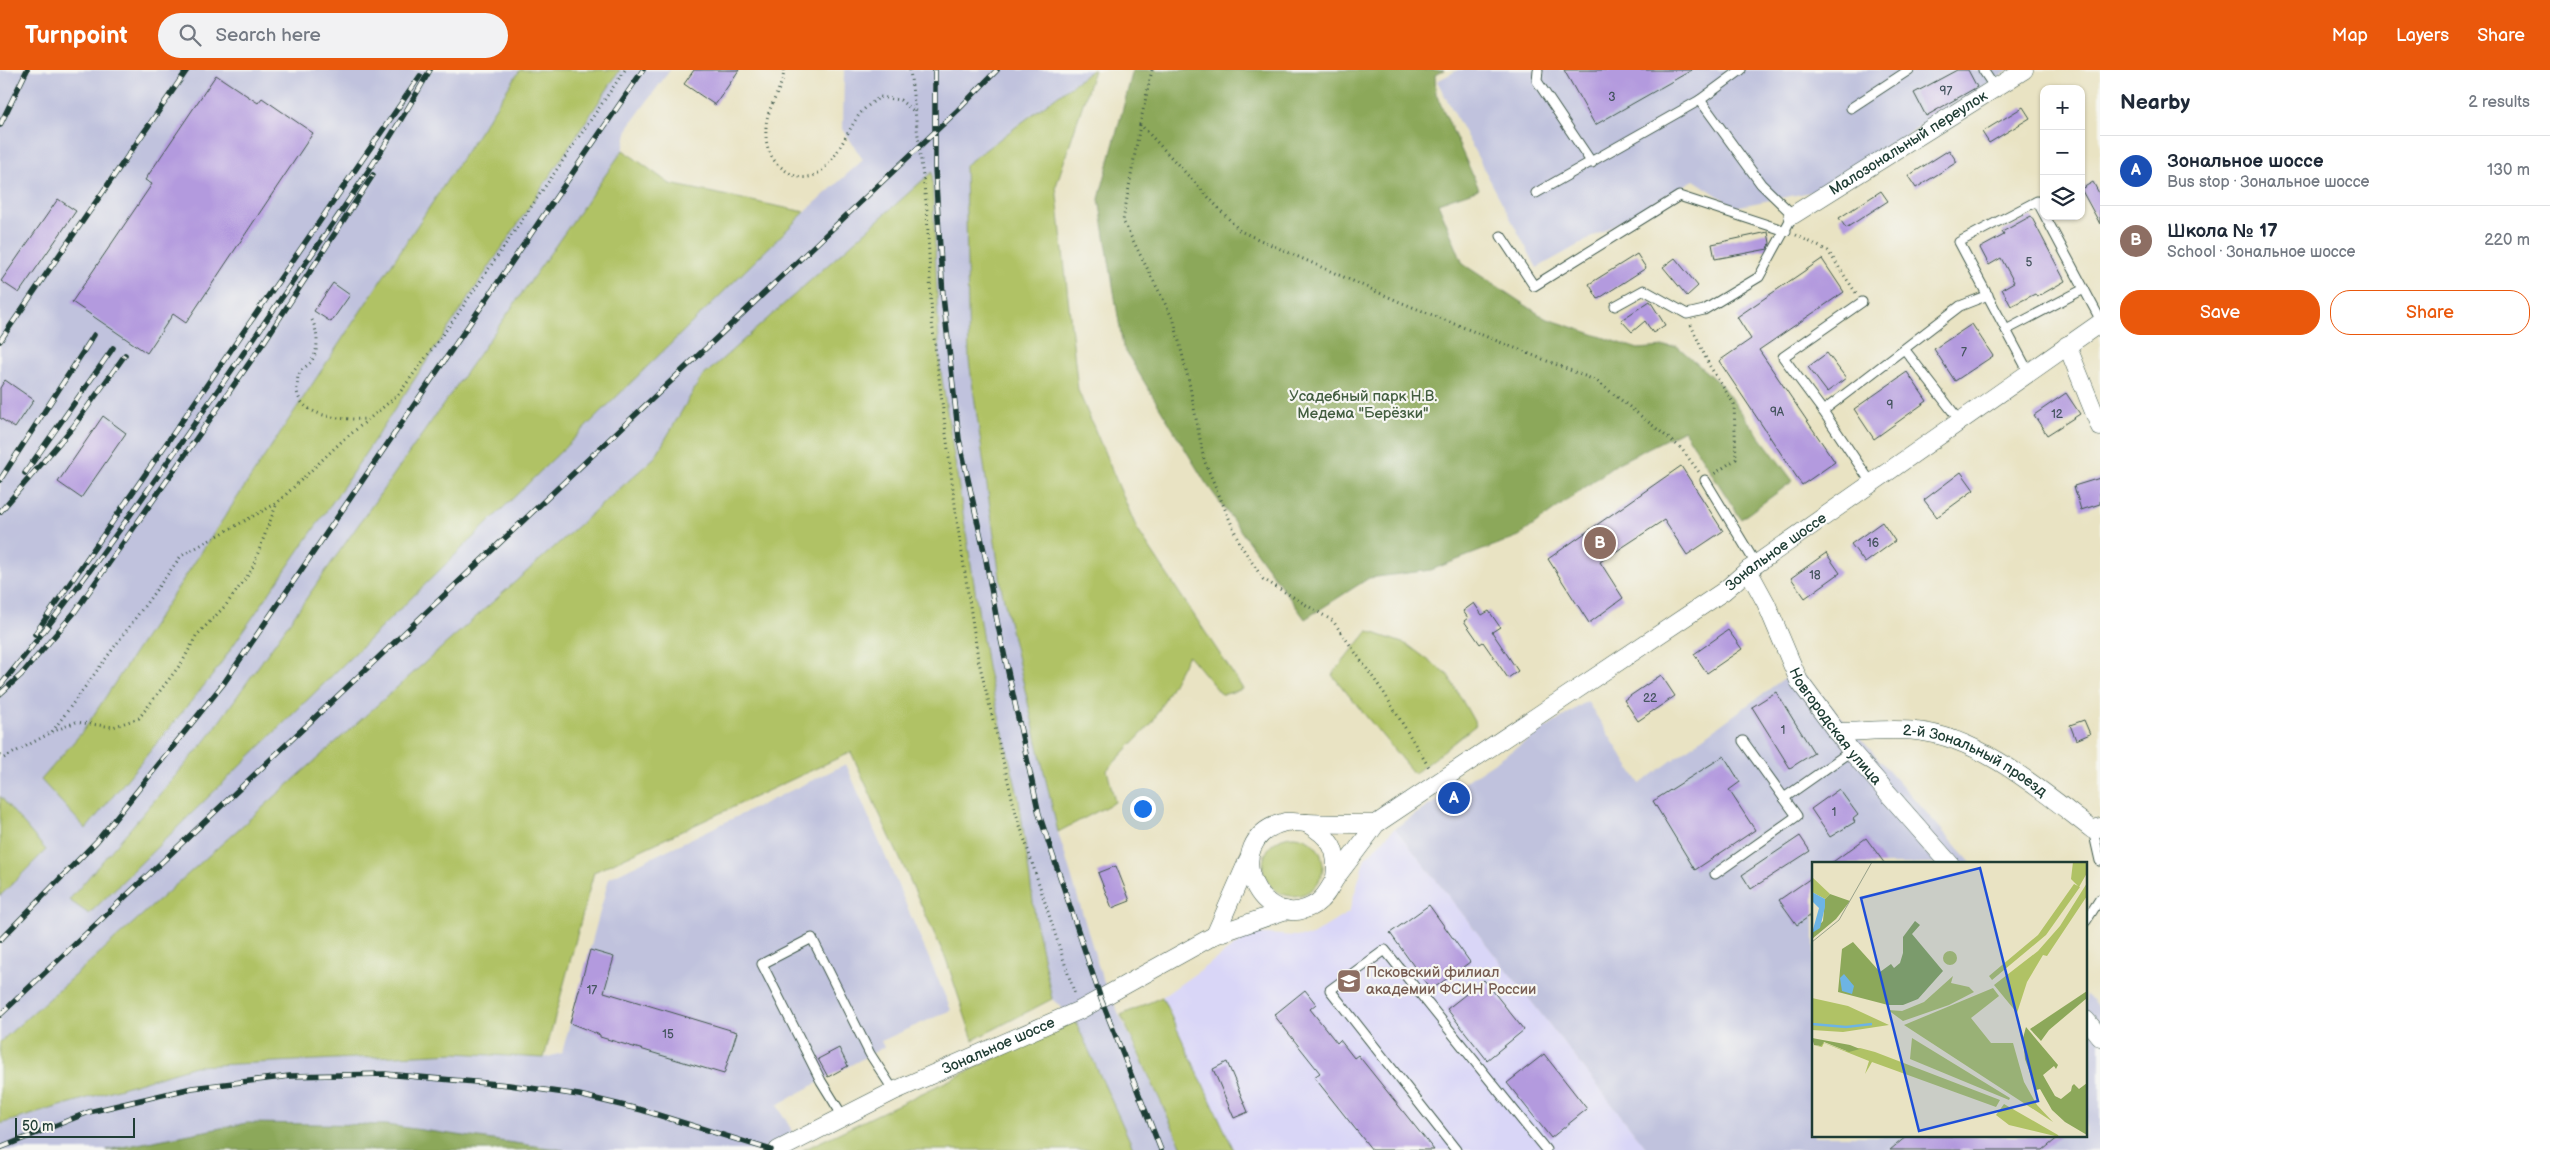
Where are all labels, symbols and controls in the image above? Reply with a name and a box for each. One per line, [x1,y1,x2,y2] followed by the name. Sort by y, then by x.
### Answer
[158,13,508,58] search box
[25,21,128,50] text: Turnpoint
[176,21,204,49] icon: search
[216,24,321,47] text: Search here
[2332,25,2368,46] text: Map
[2396,25,2449,46] text: Layers
[2477,25,2525,46] text: Share
[1940,84,1953,99] house number: 97
[2040,85,2085,220] map controls
[2040,85,2085,130] button: +
[1826,86,1991,199] street label: Малозональный переулок
[1608,90,1616,105] house number: 3
[2120,90,2190,115] text: Nearby
[2468,93,2530,112] text: 2 results
[2040,130,2085,175] button: −
[2167,150,2324,173] text: Зональное шоссе
[2131,161,2141,180] text: A
[2487,161,2530,180] text: 130 m
[2167,173,2369,192] text: Bus stop · Зональное шоссе
[2040,175,2085,220] button: layers
[2167,220,2278,243] text: Школа № 17
[2130,231,2142,250] text: B
[2484,231,2530,250] text: 220 m
[2167,243,2355,262] text: School · Зональное шоссе
[2026,255,2033,270] house number: 5
[2120,290,2320,335] button: Save
[2330,290,2530,335] button: Share
[1961,345,1967,360] house number: 7
[1289,387,1437,423] park label: Усадебный парк Н.В. Медема "Берёзки"
[1887,398,1894,413] house number: 9
[1770,405,1785,420] house number: 9А
[2051,407,2063,422] house number: 12
[1721,508,1830,595] street label: Зональное шоссе
[1584,524,1616,562] pin: B
[1867,536,1879,551] house number: 16
[1809,568,1821,583] house number: 18
[1785,665,1886,789] street label: Новгородская улица
[1643,691,1657,706] house number: 22
[1902,720,2051,801] street label: 2-й Зональный проезд
[1781,723,1785,738] house number: 1
[1438,779,1470,817] pin: A
[1130,796,1156,822] your location
[1832,805,1836,820] house number: 1
[1812,862,2088,1138] inset map
[1366,963,1536,999] place label: Псковский филиал академии ФСИН России
[1336,968,1362,994] school or university icon: Псковский филиал академии ФСИН России
[587,983,597,998] house number: 17
[939,1013,1058,1078] street label: Зональное шоссе
[662,1027,674,1042] house number: 15
[15,1115,135,1138] scale bar
[22,1118,54,1135] text: 50 m

